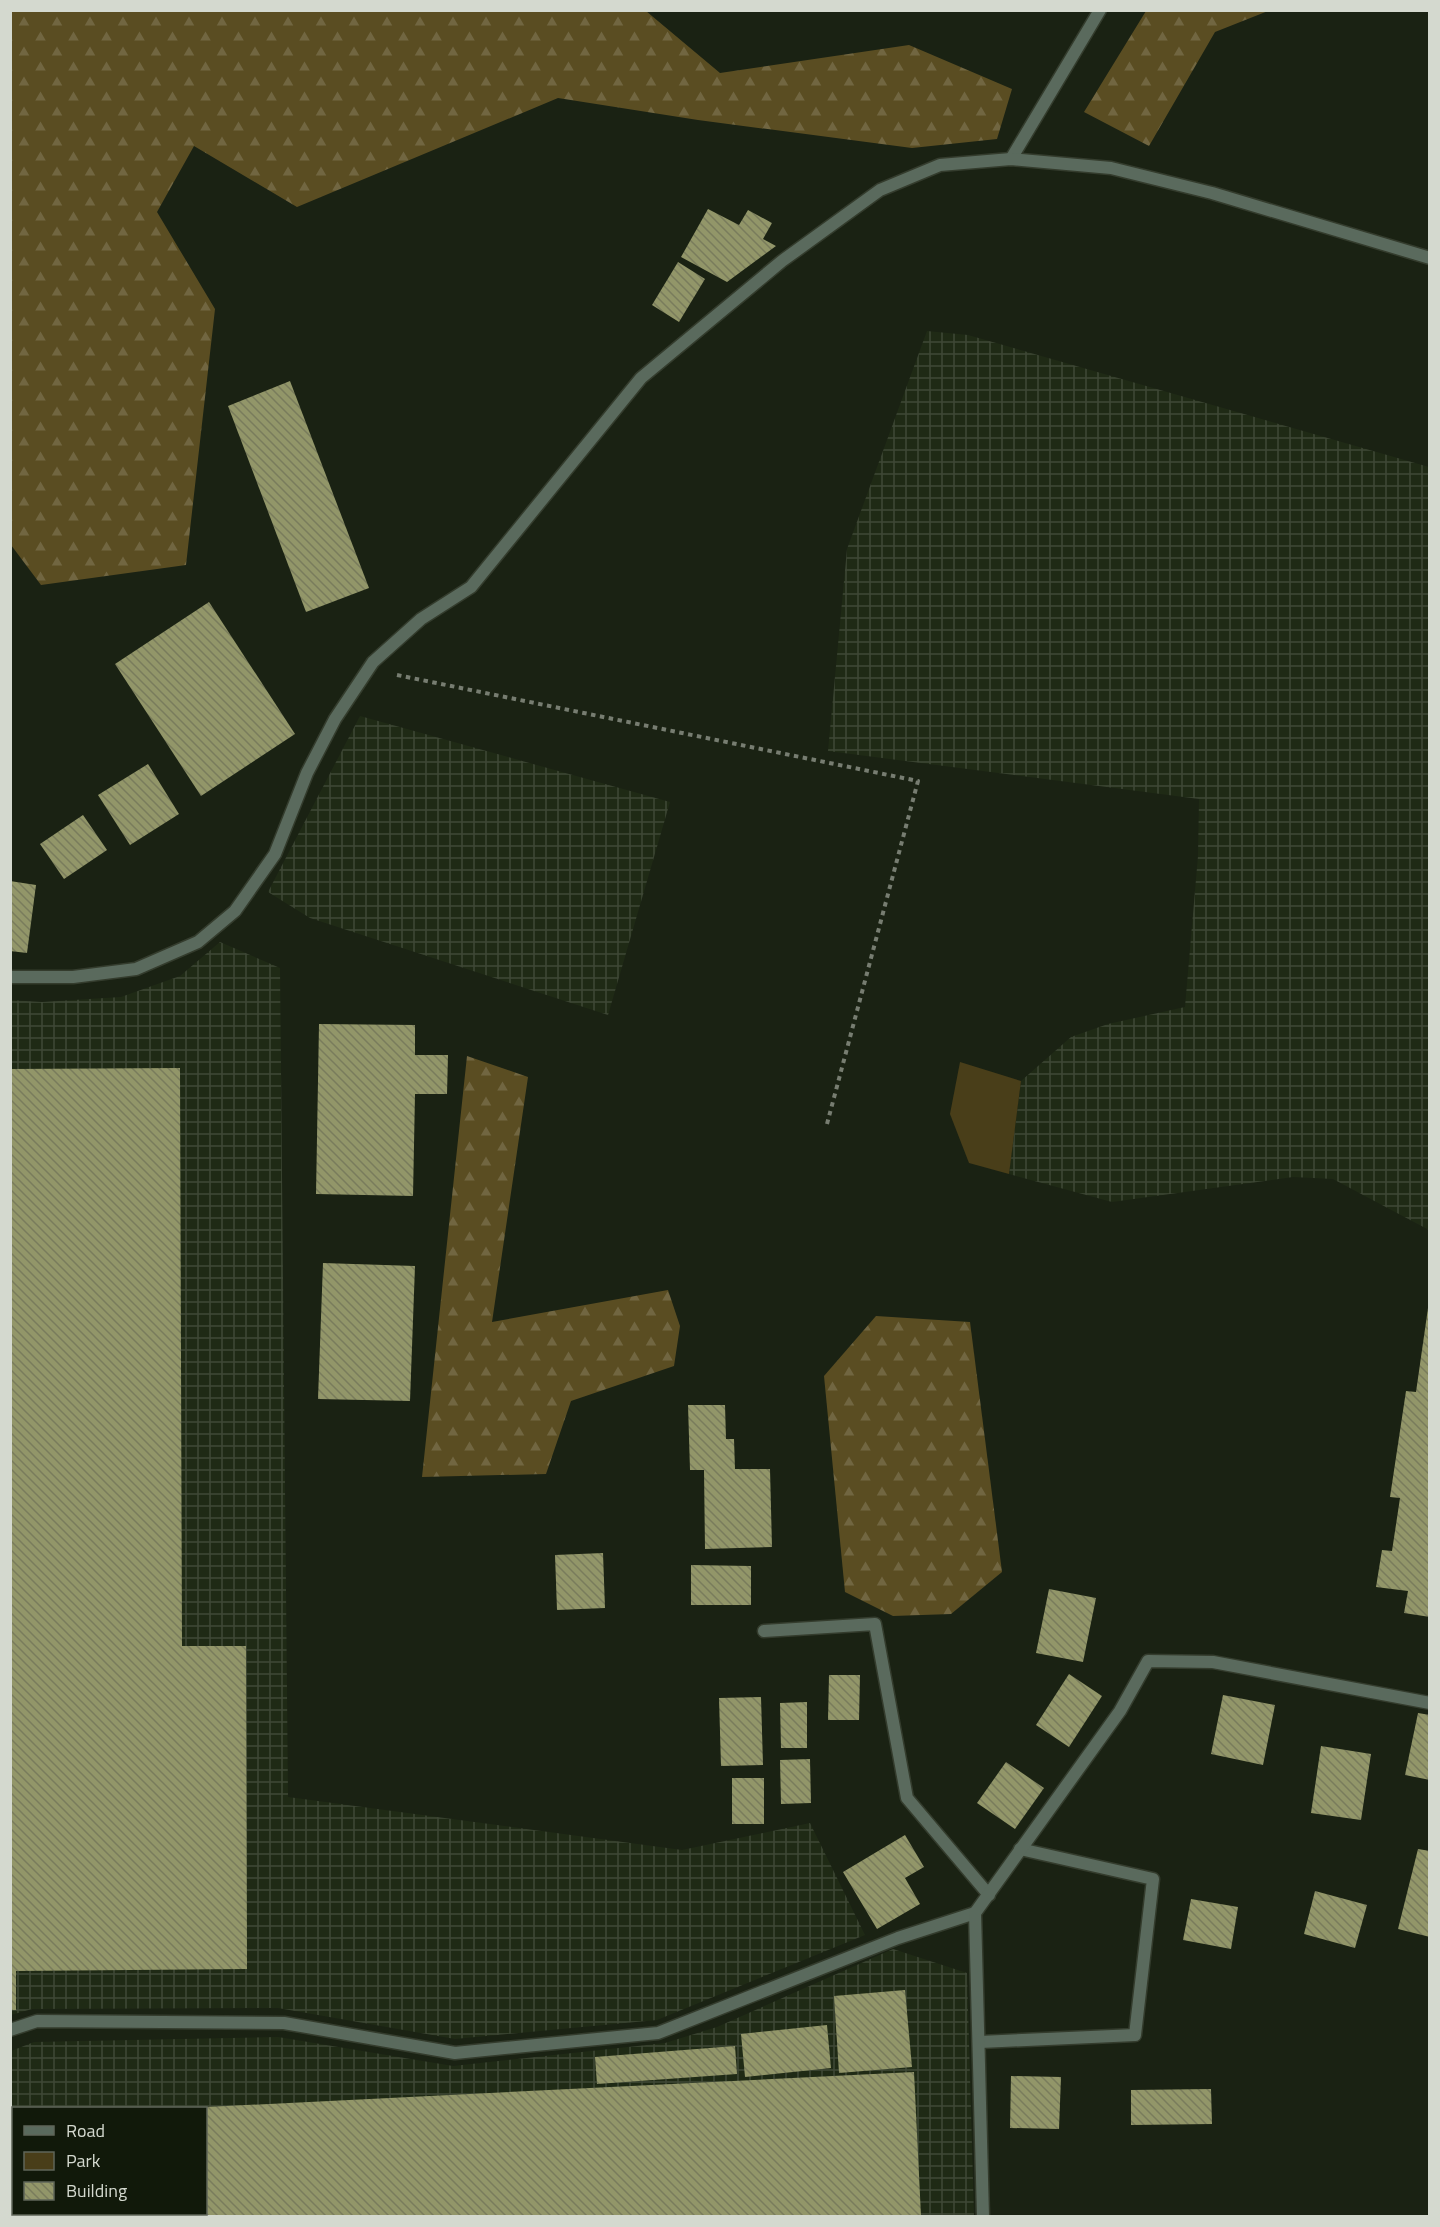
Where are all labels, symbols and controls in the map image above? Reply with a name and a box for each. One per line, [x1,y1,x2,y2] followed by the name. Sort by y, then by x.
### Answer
[12,2107,207,2215] legend
[66,2117,105,2144] text: Road
[66,2147,101,2174] text: Park
[66,2177,127,2204] text: Building

